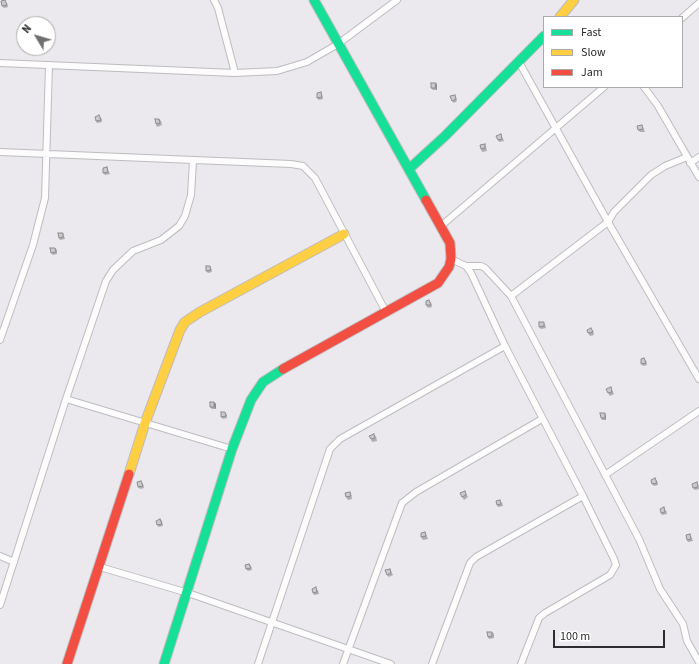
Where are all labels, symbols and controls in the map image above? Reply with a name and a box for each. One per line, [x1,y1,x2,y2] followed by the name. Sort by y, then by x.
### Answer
[16,16,56,56] north arrow
[543,16,683,88] legend
[19,21,35,36] text: N
[581,24,601,41] text: Fast
[581,44,606,61] text: Slow
[581,64,603,81] text: Jam
[555,622,667,648] scale bar
[560,628,590,645] text: 100 m

